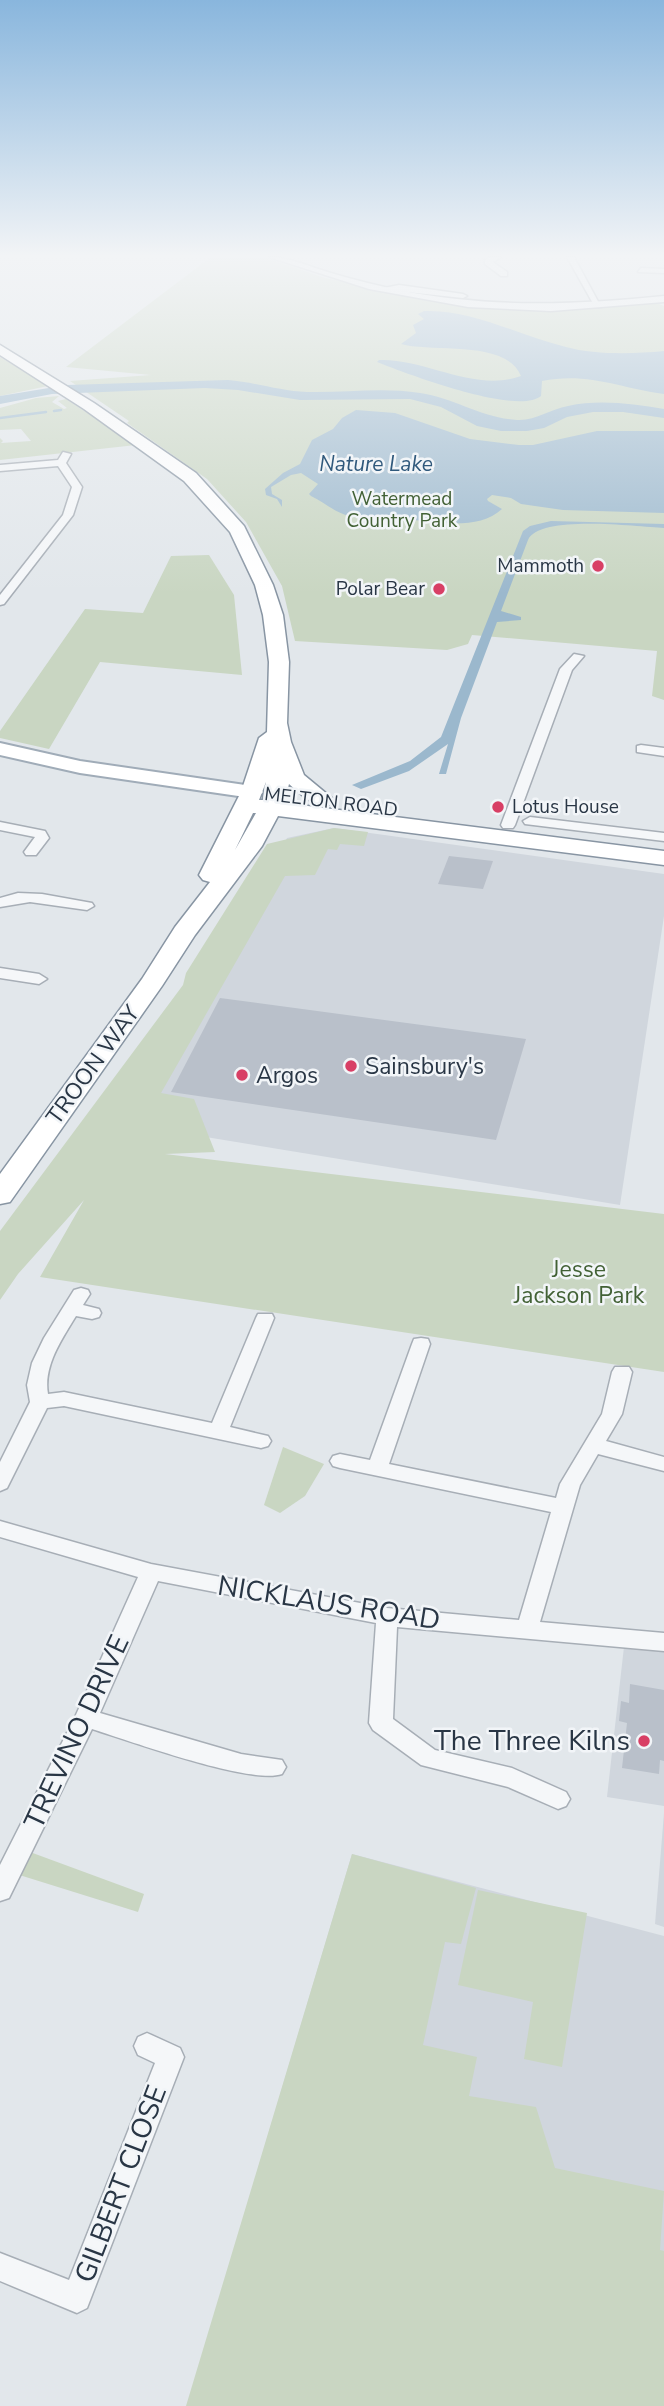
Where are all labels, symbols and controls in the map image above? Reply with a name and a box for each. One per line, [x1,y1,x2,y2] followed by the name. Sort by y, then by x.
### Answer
[319,450,433,478] water label: Nature Lake
[347,486,458,534] park label: Watermead Country Park
[497,553,584,579] place label: Mammoth
[590,558,606,574] marker: Mammoth
[336,576,425,602] place label: Polar Bear
[431,581,447,597] marker: Polar Bear
[263,781,399,823] street label: MELTON ROAD
[512,794,619,820] place label: Lotus House
[490,799,506,815] marker: Lotus House
[39,999,147,1131] street label: TROON WAY
[365,1051,484,1082] place label: Sainsbury's
[343,1058,359,1074] marker: Sainsbury's
[256,1060,318,1091] place label: Argos
[234,1067,250,1083] marker: Argos
[513,1254,645,1311] park label: Jesse Jackson Park
[215,1567,443,1639] street label: NICKLAUS ROAD
[15,1629,139,1835] street label: TREVINO DRIVE
[434,1722,630,1760] place label: The Three Kilns
[636,1733,652,1749] marker: The Three Kilns
[66,2080,176,2288] street label: GILBERT CLOSE

